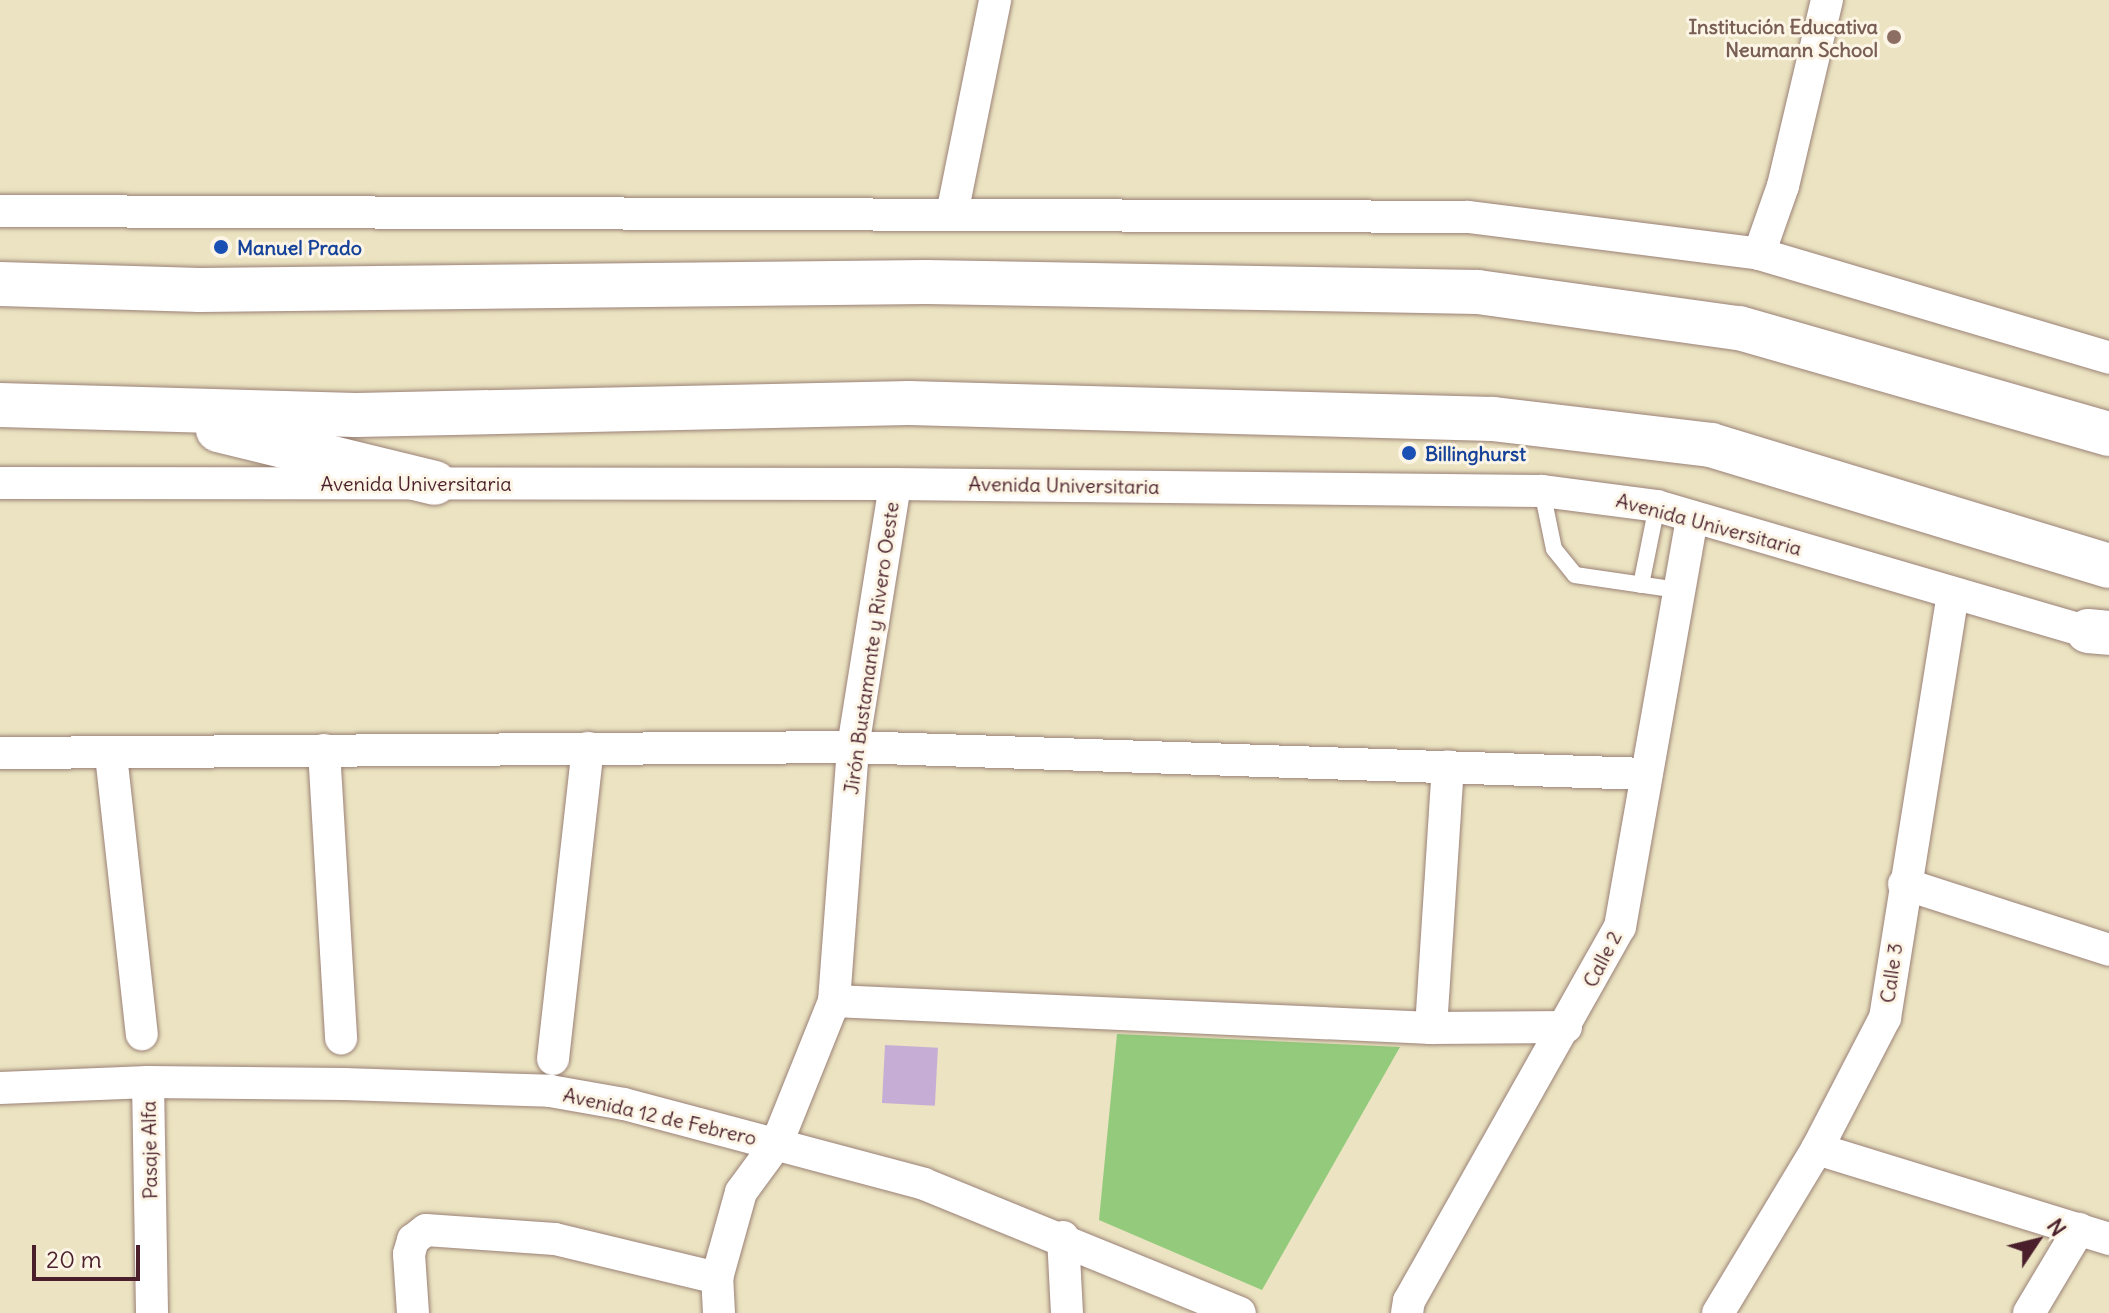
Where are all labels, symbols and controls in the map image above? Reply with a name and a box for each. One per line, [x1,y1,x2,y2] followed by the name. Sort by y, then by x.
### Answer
[1688,14,1878,61] place label: Institución Educativa Neumann School
[1885,28,1903,46] marker: Institución Educativa Neumann School
[237,235,362,259] place label: Manuel Prado
[212,238,230,256] marker: Manuel Prado
[1425,441,1526,465] place label: Billinghurst
[1400,444,1418,462] marker: Billinghurst
[320,471,512,495] street label: Avenida Universitaria
[968,471,1160,499] street label: Avenida Universitaria
[1614,488,1804,560] street label: Avenida Universitaria
[839,500,903,796] street label: Jirón Bustamante y Rivero Oeste
[1578,927,1626,991] street label: Calle 2
[1875,941,1907,1005] street label: Calle 3
[561,1082,759,1150] street label: Avenida 12 de Febrero
[136,1101,162,1199] street label: Pasaje Alfa
[1997,1201,2077,1281] north arrow
[2041,1213,2072,1241] text: N
[36,1229,144,1279] scale bar
[46,1244,102,1274] text: 20 m

